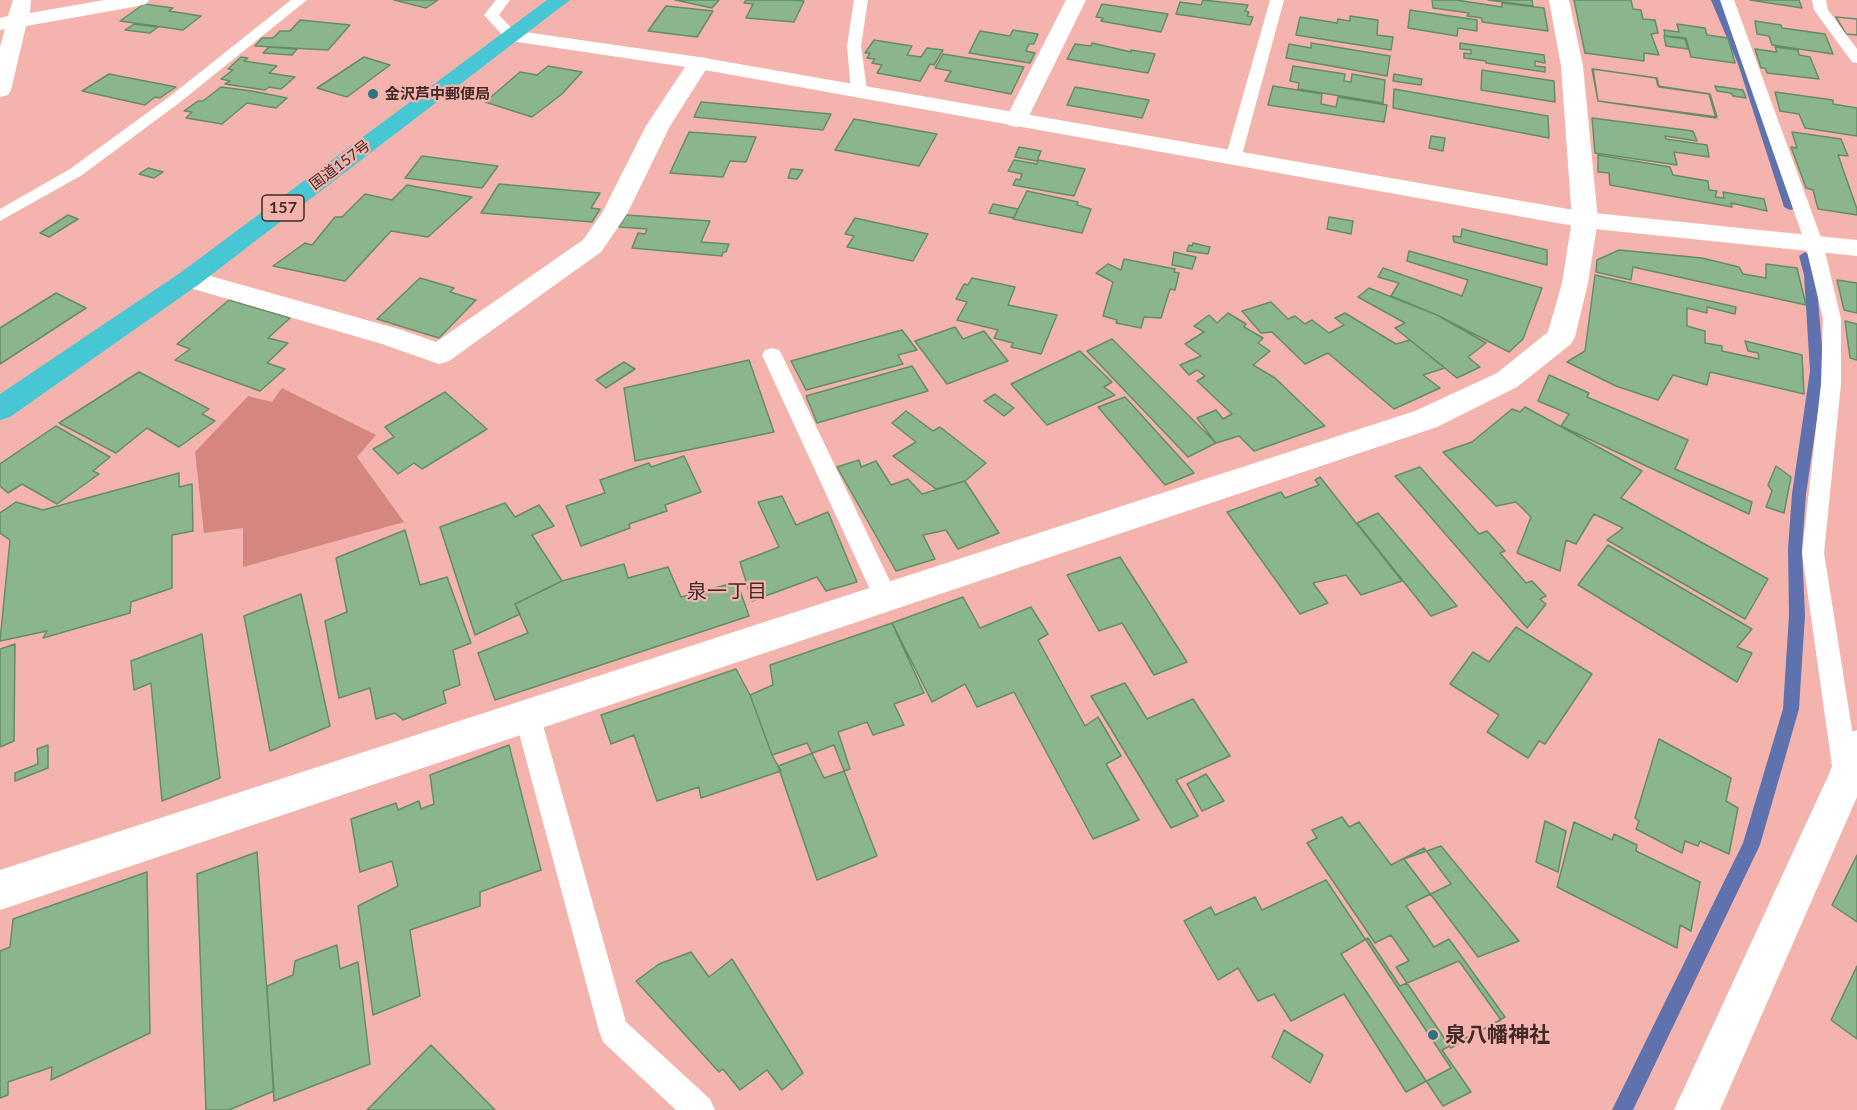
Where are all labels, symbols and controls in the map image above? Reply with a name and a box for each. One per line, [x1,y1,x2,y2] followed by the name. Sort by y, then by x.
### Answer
[385,85,490,103] place label: 金沢芦中郵便局
[366,87,380,101] marker: 金沢芦中郵便局
[306,136,374,194] street label: 国道157号
[262,195,304,221] road number: 157
[687,580,767,604] district label: 泉一丁目
[1445,1022,1550,1048] place label: 泉八幡神社
[1426,1028,1440,1042] marker: 泉八幡神社

